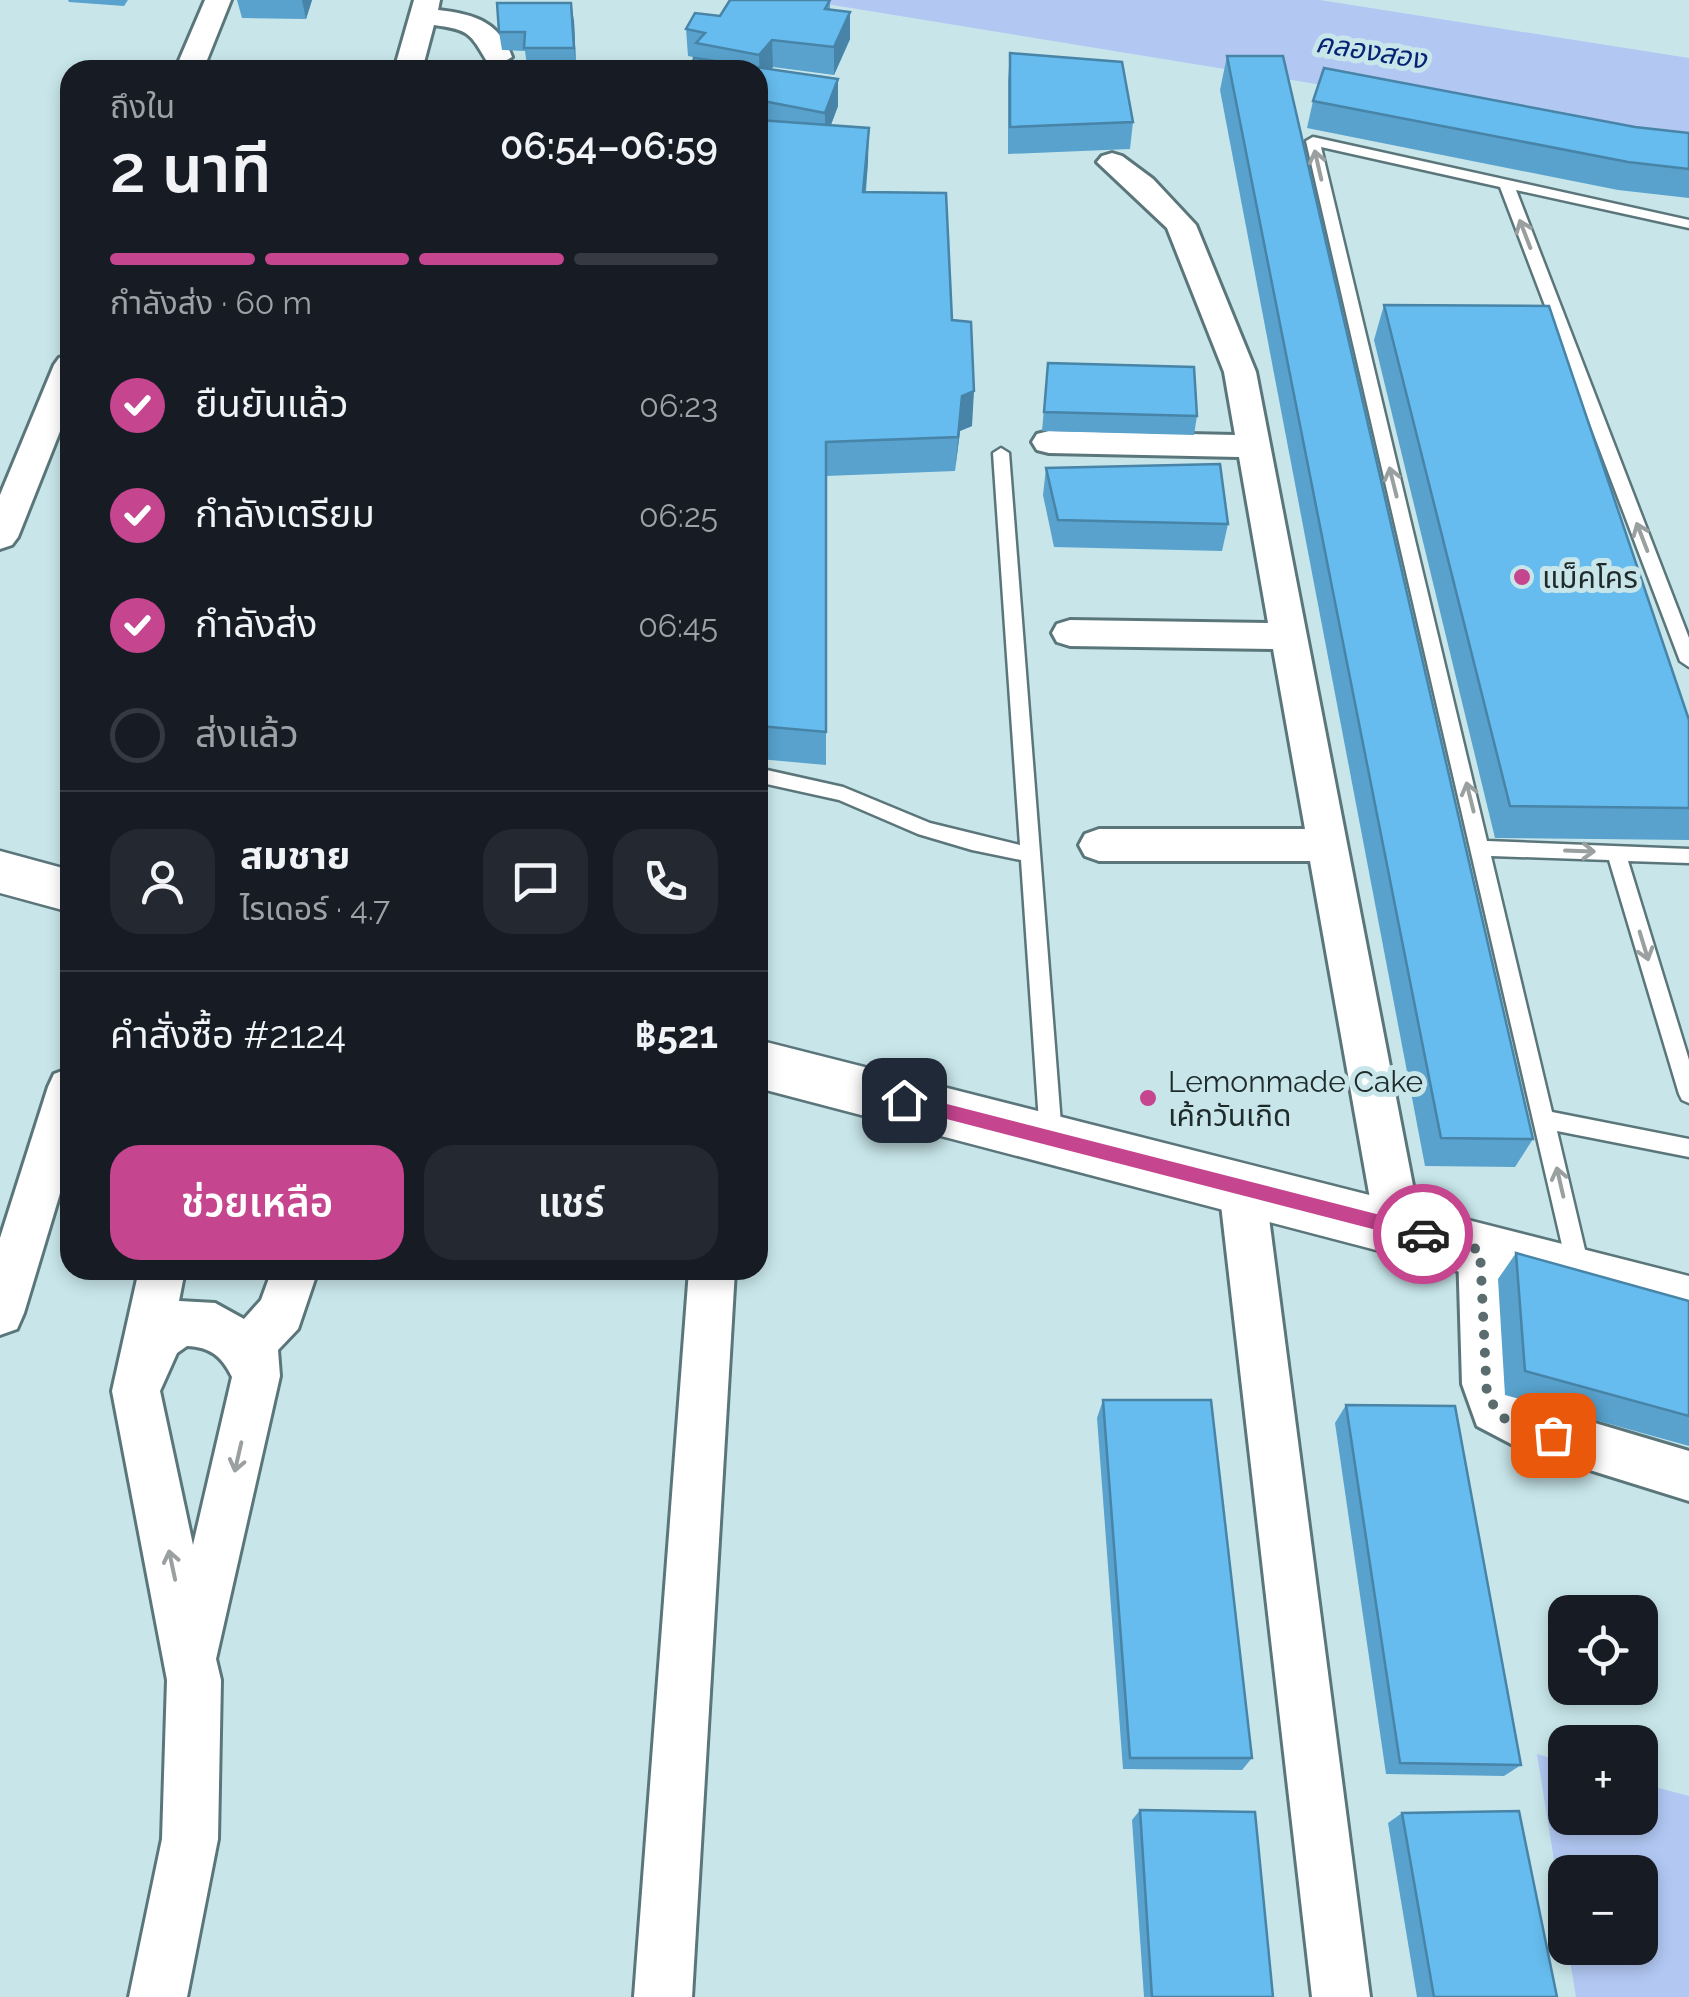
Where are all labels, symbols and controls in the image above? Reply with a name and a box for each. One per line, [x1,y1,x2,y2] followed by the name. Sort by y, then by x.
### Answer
[1313,26,1431,76] water label: คลองสอง
[110,88,175,125] text: ถึงใน
[500,123,718,168] text: 06:54–06:59
[110,131,272,207] text: 2 นาที
[1308,150,1327,182] one-way arrow
[1515,219,1533,250] one-way arrow
[110,284,312,321] text: กำลังส่ง · 60 m
[110,378,165,433] icon: check
[195,381,348,426] text: ยืนยันแล้ว
[639,387,718,424] text: 06:23
[1382,467,1401,498] one-way arrow
[110,488,165,543] icon: check
[195,491,375,536] text: กำลังเตรียม
[639,497,718,534] text: 06:25
[1631,522,1649,553] one-way arrow
[1542,560,1638,595] place label: แม็คโคร
[1511,566,1533,588] marker: แม็คโคร
[110,598,165,653] icon: check
[195,601,317,646] text: กำลังส่ง
[638,607,718,644] text: 06:45
[195,711,299,756] text: ส่งแล้ว
[1460,782,1479,813] one-way arrow
[110,829,215,934] button: person
[483,829,588,934] button: chat
[613,829,718,934] button: phone
[240,833,350,878] text: สมชาย
[1564,842,1596,861] one-way arrow
[240,890,390,927] text: ไรเดอร์ · 4.7
[1636,930,1654,961] one-way arrow
[110,1012,346,1057] text: คำสั่งซื้อ #2124
[635,1012,718,1057] text: ฿521
[862,1058,947,1143] pin
[1168,1064,1423,1133] place label: Lemonmade Cake เค้กวันเกิด
[877,1073,932,1128] icon: home
[1137,1087,1159,1109] marker: Lemonmade Cake เค้กวันเกิด
[110,1145,404,1260] button: ช่วยเหลือ
[424,1145,718,1260] button: แชร์
[1549,1167,1568,1199] one-way arrow
[1373,1184,1473,1284] courier
[1396,1207,1451,1262] icon: car
[1511,1393,1596,1478] pin
[1526,1408,1581,1463] icon: bag
[228,1440,246,1472] one-way arrow
[162,1550,181,1582] one-way arrow
[1548,1595,1658,1965] map controls
[1548,1595,1658,1705] button: locate
[1548,1725,1658,1835] button: +
[1548,1855,1658,1965] button: −

